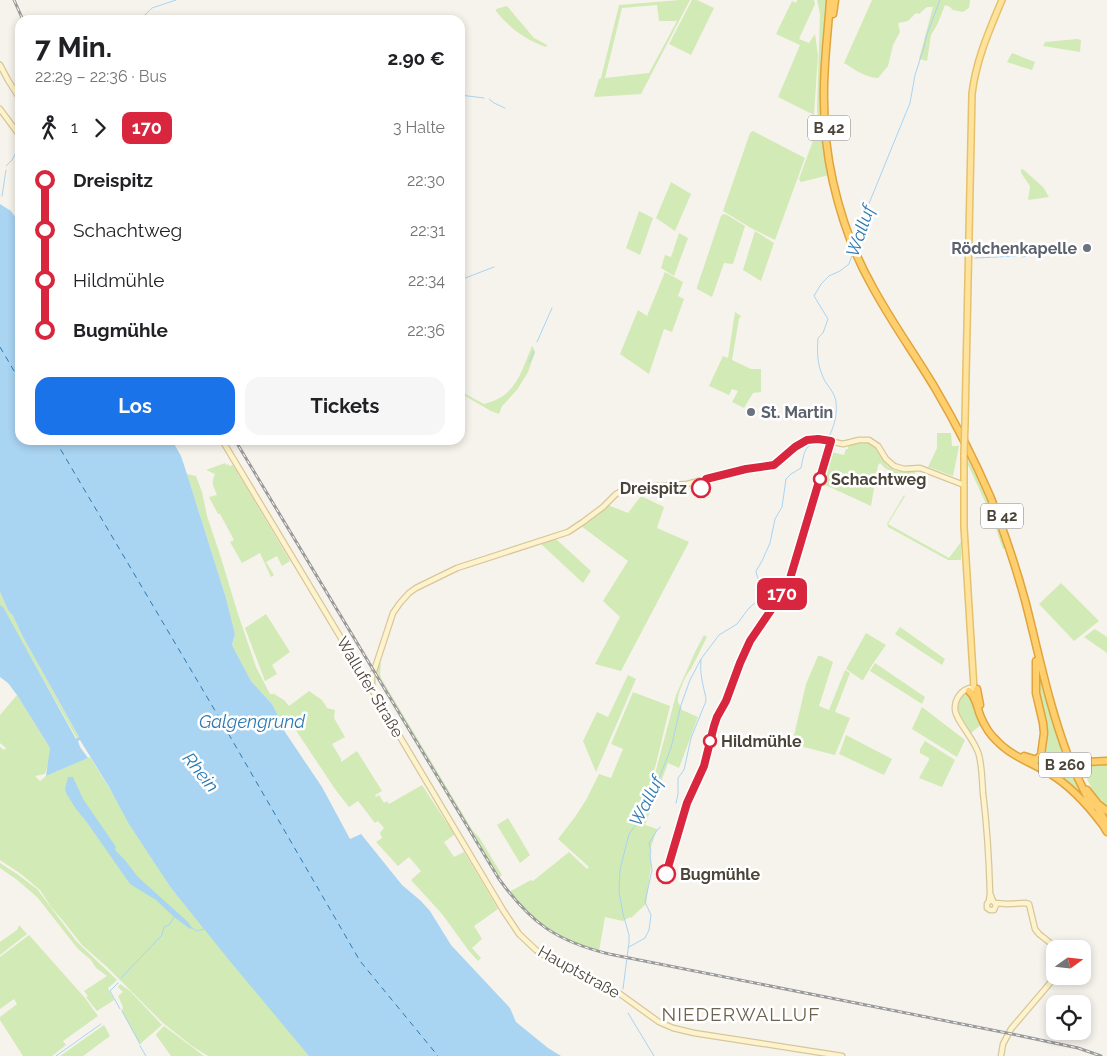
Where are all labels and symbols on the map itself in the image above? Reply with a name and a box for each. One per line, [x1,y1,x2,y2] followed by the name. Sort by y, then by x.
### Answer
[808,116,850,140] road number: B 42
[841,200,879,260] water label: Walluf
[951,239,1077,258] place label: Rödchenkapelle
[1081,242,1093,254] marker: Rödchenkapelle
[761,403,833,422] place label: St. Martin
[745,406,757,418] marker: St. Martin
[831,470,926,489] place label: Schachtweg
[813,472,827,486] marker: Schachtweg
[691,478,711,498] marker: Dreispitz
[620,479,687,498] place label: Dreispitz
[981,504,1023,528] road number: B 42
[753,578,811,610] line badge: 170
[332,633,408,741] street label: Wallufer Straße
[199,711,306,732] water label: Galgengrund
[721,732,802,751] place label: Hildmühle
[703,734,717,748] marker: Hildmühle
[179,748,223,796] water label: Rhein
[1039,752,1091,778] road number: B 260
[625,771,668,829] water label: Walluf
[656,864,676,884] marker: Bugmühle
[680,865,760,884] place label: Bugmühle
[1046,940,1091,985] north arrow
[535,942,623,1002] street label: Hauptstraße
[662,1003,820,1025] district label: NIEDERWALLUF

